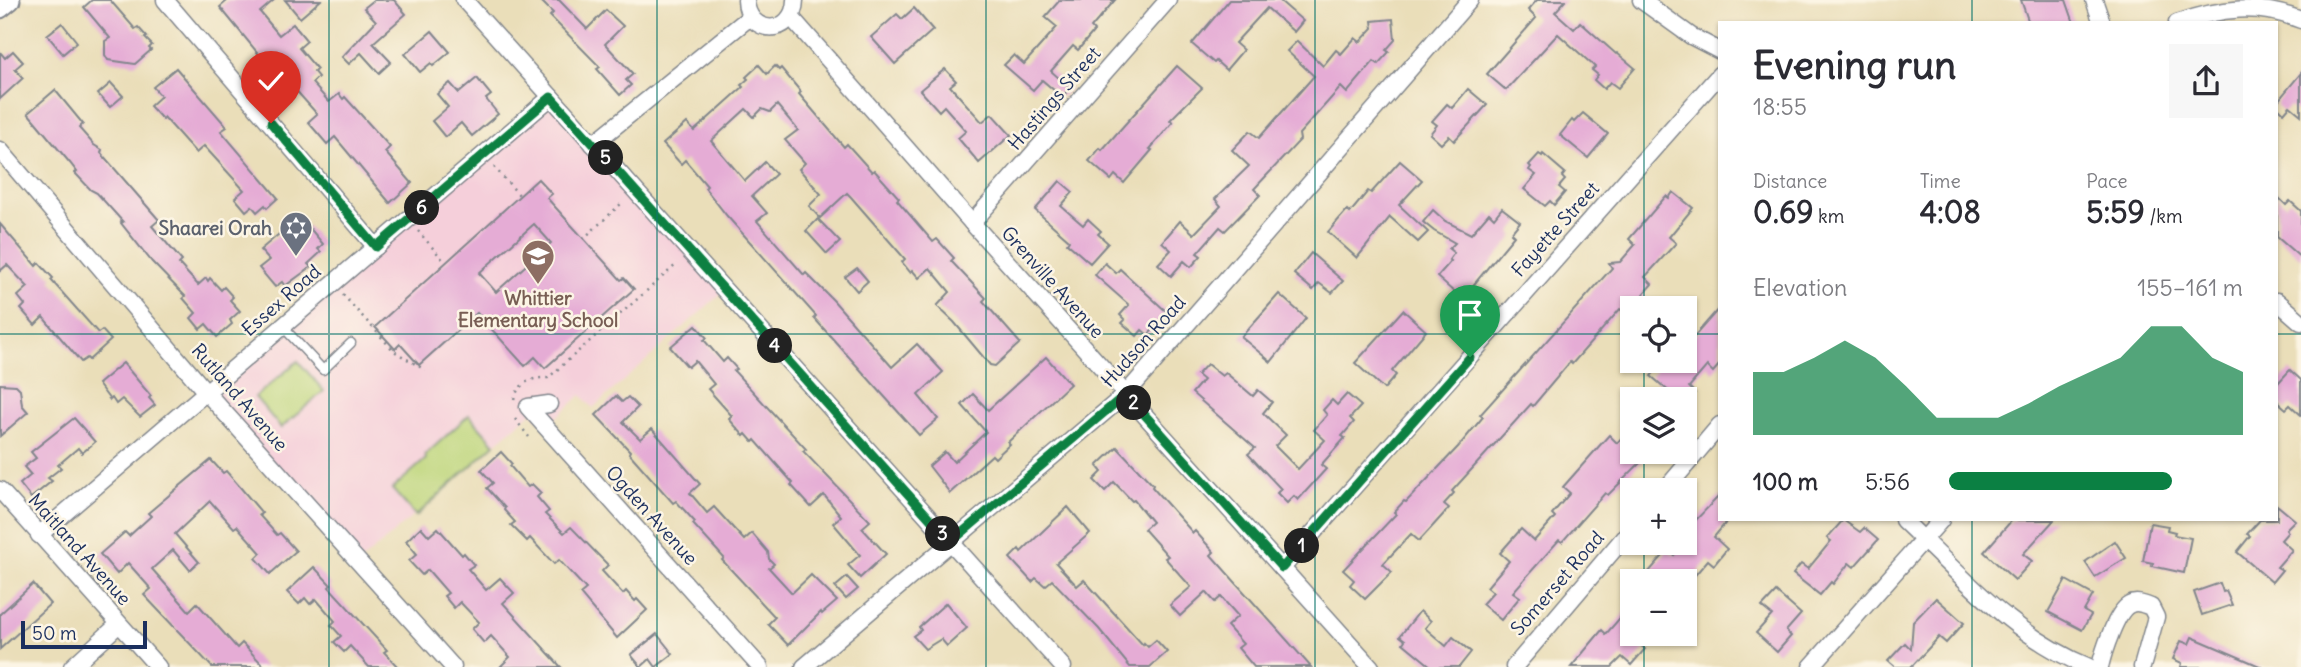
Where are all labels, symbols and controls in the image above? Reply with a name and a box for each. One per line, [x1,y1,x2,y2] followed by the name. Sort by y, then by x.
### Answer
[1003,41,1105,155] street label: Hastings Street
[1753,42,1956,89] text: Evening run
[2169,44,2243,118] button: share
[241,51,301,123] pin
[252,62,290,100] icon: check
[1753,92,1807,121] text: 18:55
[588,140,624,176] pin: 5
[600,145,611,169] text: 5
[1753,169,1827,193] text: Distance
[1920,169,1961,193] text: Time
[2086,169,2128,193] text: Pace
[1506,176,1604,282] street label: Fayette Street
[404,190,440,226] pin: 6
[1753,193,1814,231] text: 0.69
[1920,193,1981,231] text: 4:08
[2086,193,2145,231] text: 5:59
[416,195,427,219] text: 6
[1814,204,1844,228] text: km
[2145,204,2183,228] text: /km
[277,209,315,258] synagogue icon: Shaarei Orah
[159,216,272,240] place label: Shaarei Orah
[996,221,1110,343] street label: Grenville Avenue
[519,237,557,286] school or university icon: Whittier Elementary School
[236,259,326,341] street label: Essex Road
[1753,273,1847,302] text: Elevation
[2137,273,2243,302] text: 155–161 m
[1440,285,1500,357] pin
[458,286,618,332] place label: Whittier Elementary School
[1096,290,1190,392] street label: Hudson Road
[1451,296,1489,334] icon: arrive
[1620,296,1697,646] map controls
[1620,296,1697,373] button: locate
[758,328,792,364] pin: 4
[769,333,780,357] text: 4
[187,338,293,456] street label: Rutland Avenue
[1116,386,1152,420] pin: 2
[1620,387,1697,464] button: layers
[1128,390,1139,414] text: 2
[601,460,703,570] street label: Ogden Avenue
[1753,467,1818,496] text: 100 m
[1865,467,1910,496] text: 5:56
[1620,478,1697,555] button: +
[23,488,137,610] street label: Maitland Avenue
[926,516,960,552] pin: 3
[937,521,948,545] text: 3
[1505,526,1609,640] street label: Somerset Road
[1284,528,1320,564] pin: 1
[1298,533,1305,557] text: 1
[1620,569,1697,646] button: −
[21,618,147,650] scale bar
[32,621,77,645] text: 50 m

